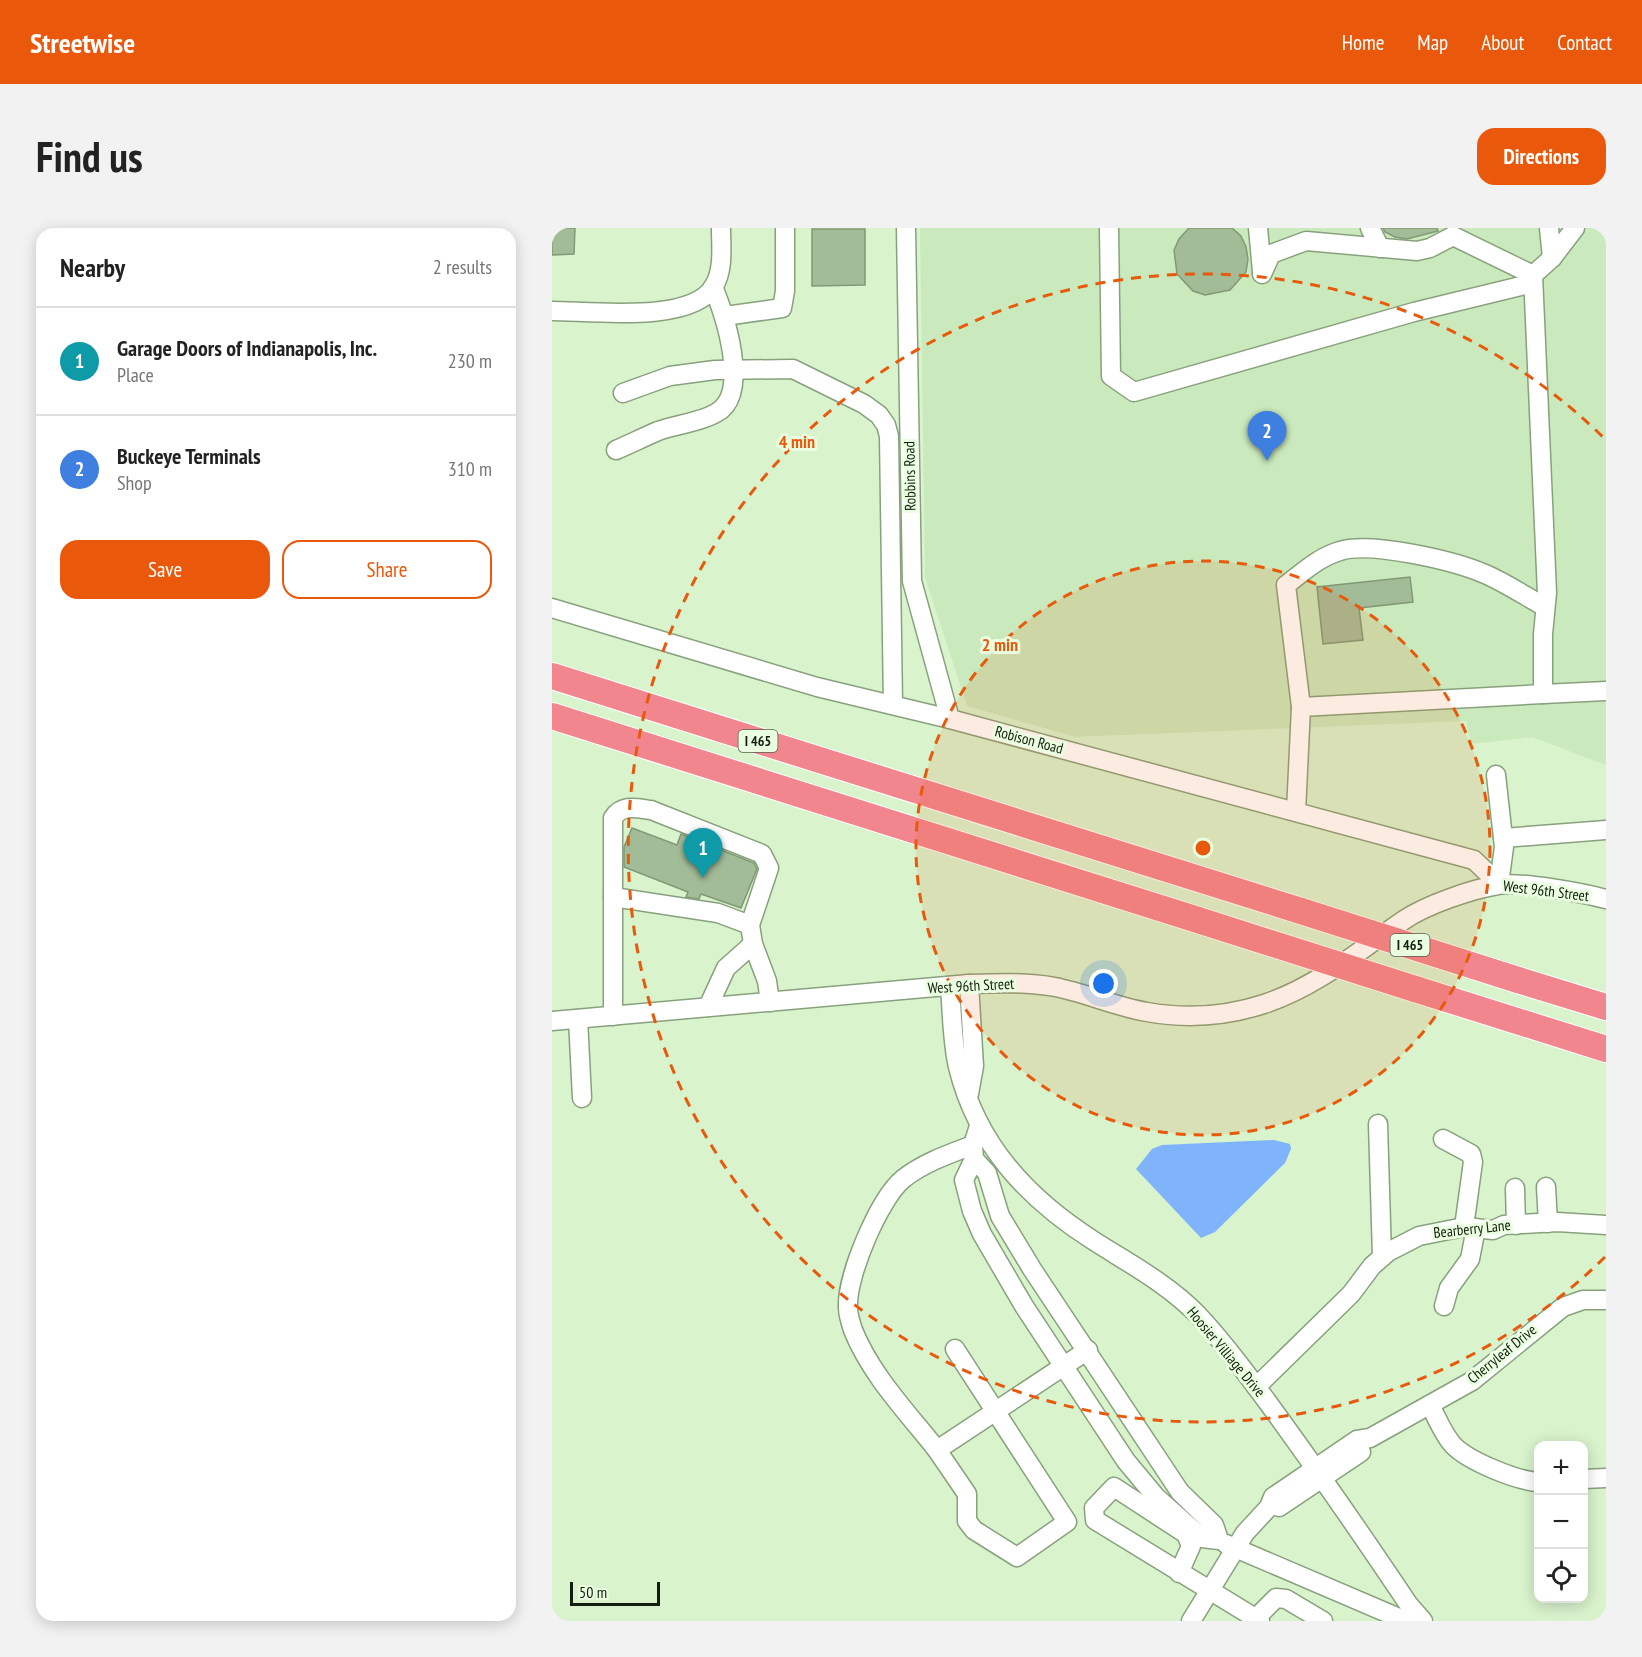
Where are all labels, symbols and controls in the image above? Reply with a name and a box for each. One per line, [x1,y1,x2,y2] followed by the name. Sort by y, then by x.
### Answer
[30,24,135,61] text: Streetwise
[1342,29,1384,56] text: Home
[1417,29,1448,56] text: Map
[1481,29,1524,56] text: About
[1557,29,1612,56] text: Contact
[1477,128,1606,185] button: Directions
[36,129,143,184] text: Find us
[60,251,125,284] text: Nearby
[433,254,492,280] text: 2 results
[117,334,377,362] text: Garage Doors of Indianapolis, Inc.
[75,348,84,374] text: 1
[448,348,492,374] text: 230 m
[117,362,154,388] text: Place
[1248,412,1286,461] pin: 2
[779,430,815,453] text: 4 min
[899,441,920,511] street label: Robbins Road
[117,442,261,470] text: Buckeye Terminals
[75,456,84,482] text: 2
[448,456,492,482] text: 310 m
[117,470,152,496] text: Shop
[60,540,270,599] button: Save
[282,540,492,599] button: Share
[982,633,1018,656] text: 2 min
[993,721,1065,758] street label: Robison Road
[738,730,778,752] road number: I 465
[684,828,722,878] pin: 1
[1193,838,1213,858] centre of rings
[1502,876,1590,905] street label: West 96th Street
[1390,934,1430,956] road number: I 465
[1089,969,1118,998] your location
[927,974,1015,997] street label: West 96th Street
[1432,1215,1511,1242] street label: Bearberry Lane
[1183,1303,1270,1401] street label: Hoosier Villiage Drive
[1463,1320,1540,1387] street label: Cherryleaf Drive
[1534,1441,1588,1603] map controls
[1534,1441,1588,1495] button: +
[1534,1495,1588,1549] button: −
[1534,1549,1588,1603] button: locate
[570,1579,660,1606] scale bar
[579,1582,607,1602] text: 50 m

